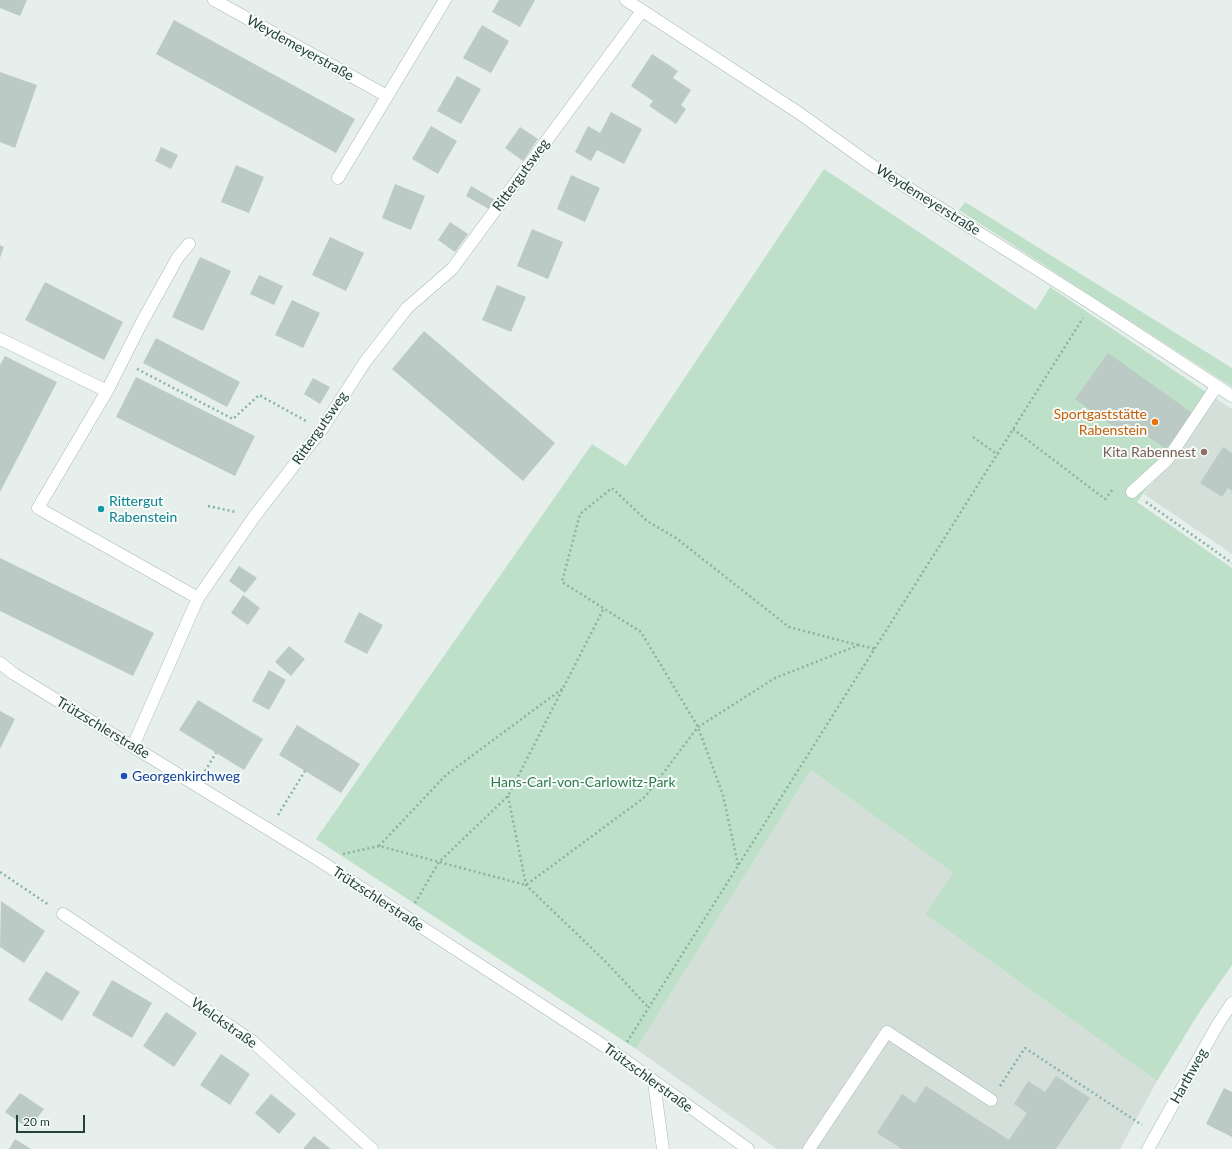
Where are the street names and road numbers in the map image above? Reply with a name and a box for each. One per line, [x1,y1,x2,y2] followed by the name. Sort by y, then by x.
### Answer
[243,12,357,84] street label: Weydemeyerstraße
[489,135,553,215] street label: Rittergutsweg
[873,161,983,239] street label: Weydemeyerstraße
[289,388,351,468] street label: Rittergutsweg
[53,694,153,762] street label: Trützschlerstraße
[329,863,427,935] street label: Trützschlerstraße
[188,994,260,1052] street label: Welckstraße
[600,1040,696,1116] street label: Trützschlerstraße
[1167,1045,1211,1107] street label: Harthweg

